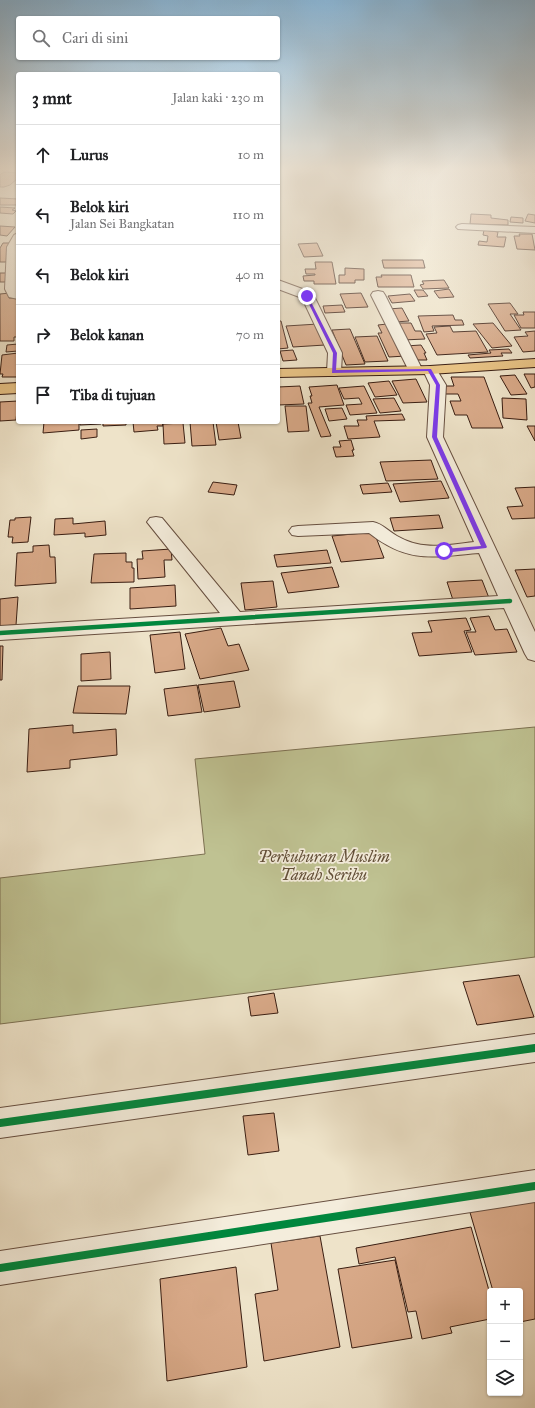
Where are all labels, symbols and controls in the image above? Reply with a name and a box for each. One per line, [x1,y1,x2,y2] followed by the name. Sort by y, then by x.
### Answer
[16,16,280,60] search box
[30,27,52,49] icon: search
[62,29,128,47] text: Cari di sini
[32,88,72,109] text: 3 mnt
[172,90,264,106] text: Jalan kaki · 230 m
[32,144,54,166] icon: ahead
[70,146,108,164] text: Lurus
[238,147,264,163] text: 10 m
[70,198,129,216] text: Belok kiri
[32,204,54,226] icon: left
[232,207,264,223] text: 110 m
[70,216,174,232] text: Jalan Sei Bangkatan
[32,264,54,286] icon: left
[70,266,129,284] text: Belok kiri
[235,267,264,283] text: 40 m
[298,287,316,305] route end
[32,324,54,346] icon: right
[70,326,144,344] text: Belok kanan
[236,327,264,343] text: 70 m
[32,384,54,406] icon: arrive
[70,386,155,404] text: Tiba di tujuan
[435,542,453,560] route start
[258,847,390,884] park label: Perkuburan Muslim Tanah Seribu
[487,1288,523,1396] map controls
[487,1288,523,1324] button: +
[487,1324,523,1360] button: −
[487,1360,523,1396] button: layers

